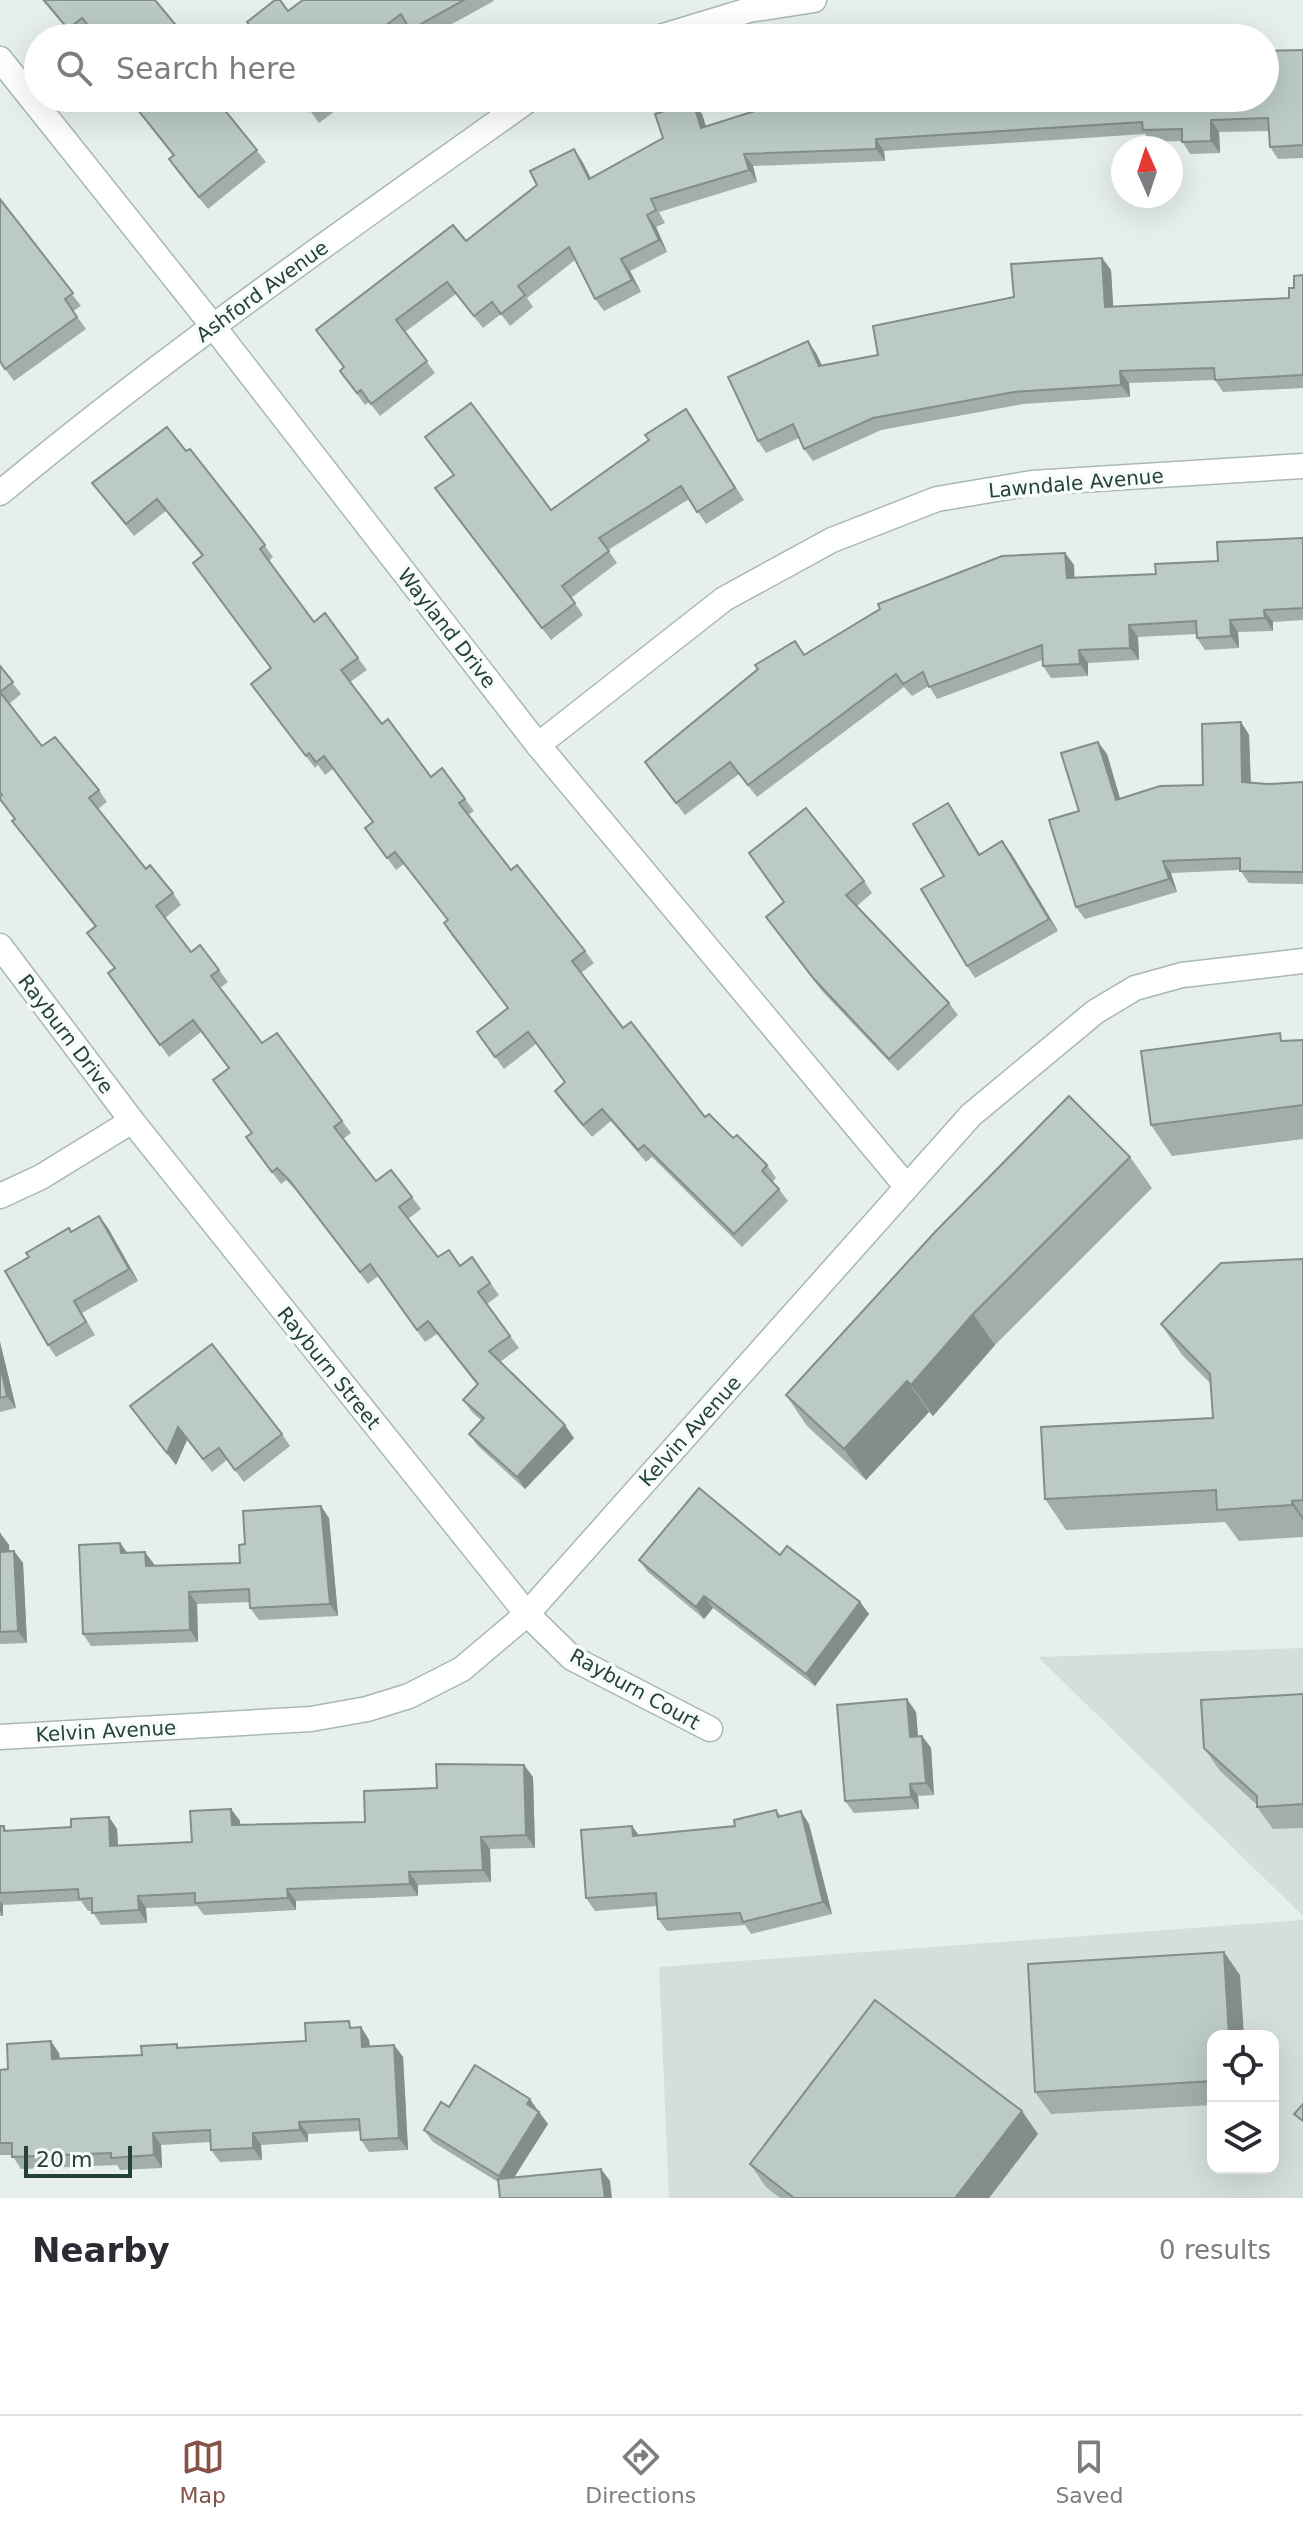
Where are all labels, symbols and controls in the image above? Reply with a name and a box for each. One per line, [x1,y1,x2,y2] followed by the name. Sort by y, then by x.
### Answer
[24,24,1279,112] search box
[52,46,96,90] icon: search
[116,51,296,86] text: Search here
[1111,136,1183,208] north arrow
[191,235,333,347] street label: Ashford Avenue
[987,463,1165,503] street label: Lawndale Avenue
[393,563,501,693] street label: Wayland Drive
[13,970,119,1098] street label: Rayburn Drive
[272,1302,386,1434] street label: Rayburn Street
[634,1371,746,1491] street label: Kelvin Avenue
[566,1643,704,1735] street label: Rayburn Court
[35,1715,177,1747] street label: Kelvin Avenue
[1207,2030,1279,2174] map controls
[1207,2030,1279,2102] button: locate
[1207,2102,1279,2174] button: layers
[24,2142,132,2178] scale bar
[36,2147,92,2172] text: 20 m
[32,2230,170,2270] text: Nearby
[1159,2235,1271,2265] text: 0 results
[180,2435,226,2508] tab: Map
[585,2435,696,2508] tab: Directions
[1055,2435,1123,2508] tab: Saved

